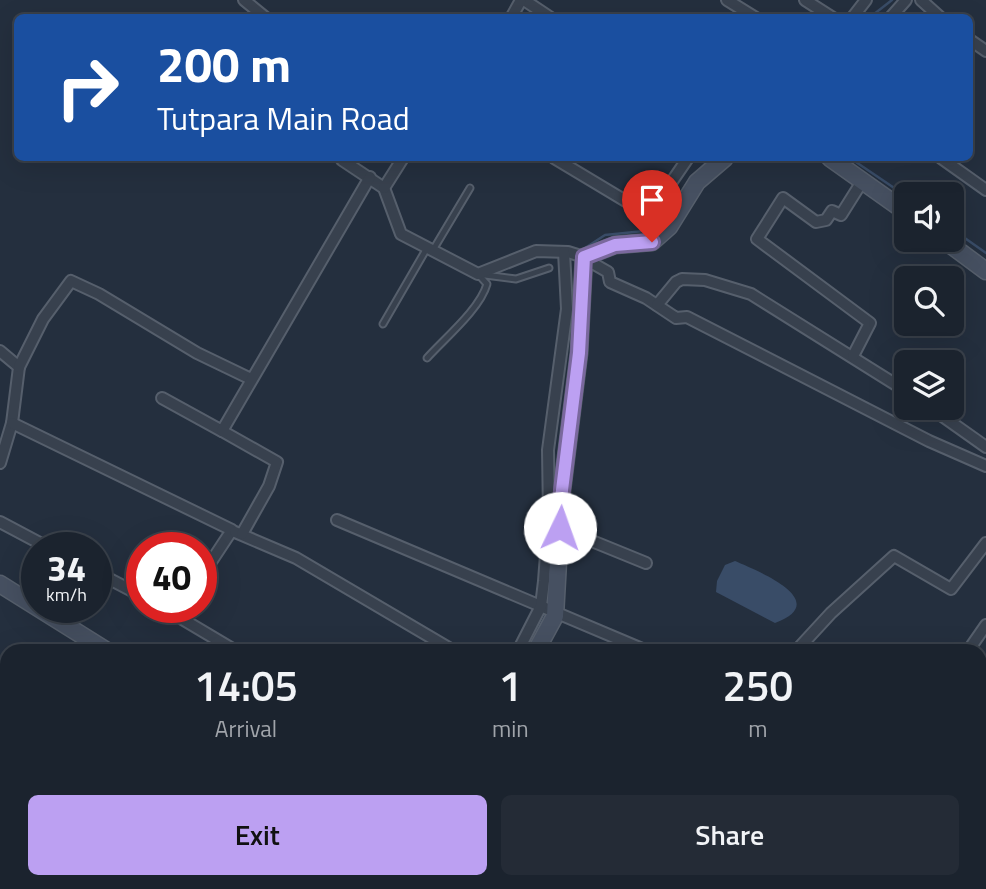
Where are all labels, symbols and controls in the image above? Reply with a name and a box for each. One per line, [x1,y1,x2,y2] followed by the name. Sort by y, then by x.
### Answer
[157,26,291,101] text: 200 m
[42,42,133,133] icon: right
[157,94,410,142] text: Tutpara Main Road
[622,170,682,242] pin
[633,181,671,219] icon: arrive
[894,182,964,420] map controls
[894,182,964,252] button: sound
[894,266,964,336] button: search
[894,350,964,420] button: layers
[523,491,597,565] position arrow
[126,532,217,623] speed limit sign: 40
[47,541,86,595] text: 34
[46,581,87,608] text: km/h
[194,653,298,717] text: 14:05
[499,653,522,717] text: 1
[723,653,793,717] text: 250
[215,711,277,746] text: Arrival
[492,711,529,746] text: min
[748,711,767,746] text: m
[28,795,487,875] button: Exit
[501,795,959,875] button: Share

